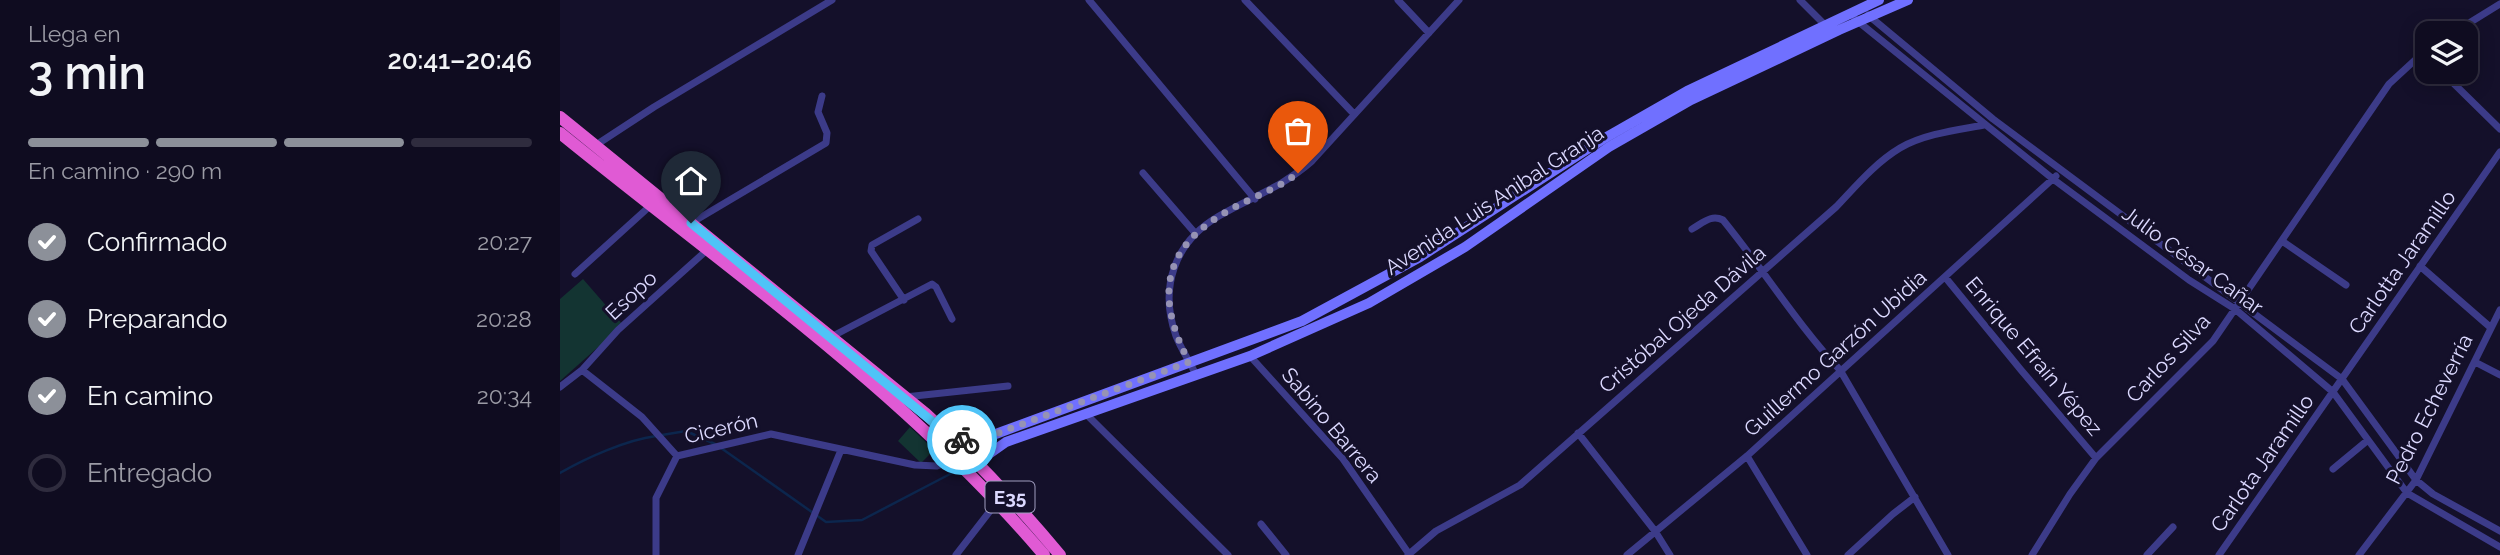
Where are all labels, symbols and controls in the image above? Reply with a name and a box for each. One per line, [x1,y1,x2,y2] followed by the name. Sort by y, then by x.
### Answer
[28,20,121,47] text: Llega en
[2415,21,2478,84] map controls
[2415,21,2478,84] button: layers
[387,45,532,75] text: 20:41–20:46
[28,46,146,100] text: 3 min
[1268,101,1328,173] pin
[1279,112,1317,150] icon: bag
[1380,120,1608,280] street label: Avenida Luis Anibal Granja
[661,151,721,223] pin
[28,157,222,184] text: En camino · 290 m
[672,162,710,200] icon: home
[2343,185,2461,339] street label: Carlotta Jaramillo
[2118,200,2269,320] street label: Julio César Cañar
[28,223,66,261] icon: check
[87,227,227,257] text: Confirmado
[477,228,532,255] text: 20:27
[1594,240,1770,398] street label: Cristóbal Ojeda Dávila
[1739,264,1931,442] street label: Guillermo Garzón Ubidia
[600,265,662,325] street label: Esopo
[1960,272,2108,440] street label: Enrique Efraín Yépez
[28,300,66,338] icon: check
[87,304,227,334] text: Preparando
[476,305,532,332] text: 20:28
[2121,309,2215,407] street label: Carlos Silva
[2380,330,2478,488] street label: Pedro Echeverría
[1277,362,1387,488] street label: Sabino Barrera
[28,377,66,415] icon: check
[87,381,213,411] text: En camino
[477,382,532,409] text: 20:34
[2205,389,2319,537] street label: Carlota Jaramillo
[927,405,997,475] courier
[682,407,760,449] street label: Cicerón
[943,421,981,459] icon: bike
[87,458,212,488] text: Entregado
[986,482,1035,512] road number: E35

